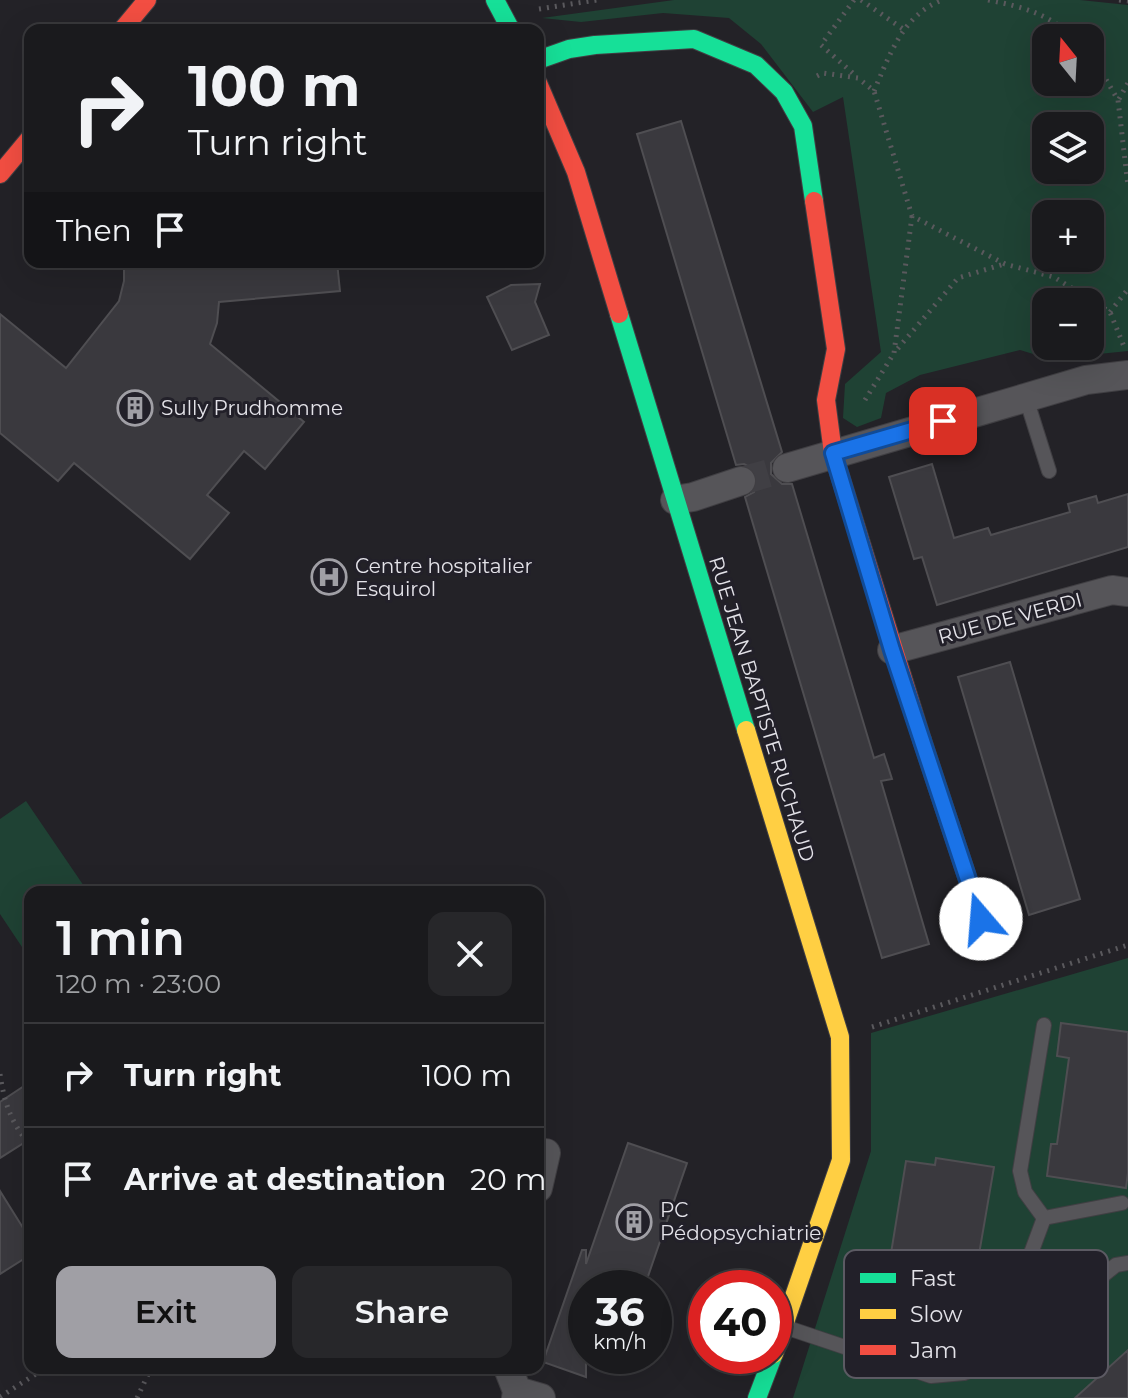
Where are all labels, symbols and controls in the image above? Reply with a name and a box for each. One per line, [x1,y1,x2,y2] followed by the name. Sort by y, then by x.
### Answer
[1032,24,1104,96] north arrow
[1032,24,1104,360] map controls
[188,52,361,120] text: 100 m
[56,56,160,160] icon: right
[1032,112,1104,184] button: layers
[188,120,368,164] text: Turn right
[1032,200,1104,272] button: +
[148,208,192,252] icon: arrive
[56,212,132,249] text: Then
[1032,288,1104,360] button: −
[909,387,977,455] pin
[116,389,154,427] building icon: Sully Prudhomme
[161,396,343,420] place label: Sully Prudhomme
[921,399,965,443] icon: arrive
[704,553,820,865] street label: RUE JEAN BAPTISTE RUCHAUD
[355,554,533,601] place label: Centre hospitalier Esquirol
[310,558,348,596] hospital icon: Centre hospitalier Esquirol
[935,587,1085,649] street label: RUE DE VERDI
[939,877,1023,961] position arrow
[56,909,185,967] text: 1 min
[428,912,512,996] button: close
[56,968,221,1000] text: 120 m · 23:00
[56,1053,100,1097] icon: right
[124,1057,281,1094] text: Turn right
[422,1057,512,1094] text: 100 m
[56,1157,100,1201] icon: arrive
[124,1161,446,1198] text: Arrive at destination
[470,1161,547,1198] text: 20 m
[660,1198,821,1245] place label: PC Pédopsychiatrie
[615,1203,653,1241] building icon: PC Pédopsychiatrie
[844,1250,1108,1378] legend
[910,1265,956,1292] text: Fast
[56,1266,276,1358] button: Exit
[292,1266,512,1358] button: Share
[688,1270,792,1374] speed limit sign: 40
[595,1287,645,1336] text: 36
[910,1301,963,1328] text: Slow
[593,1330,647,1354] text: km/h
[909,1337,957,1364] text: Jam

